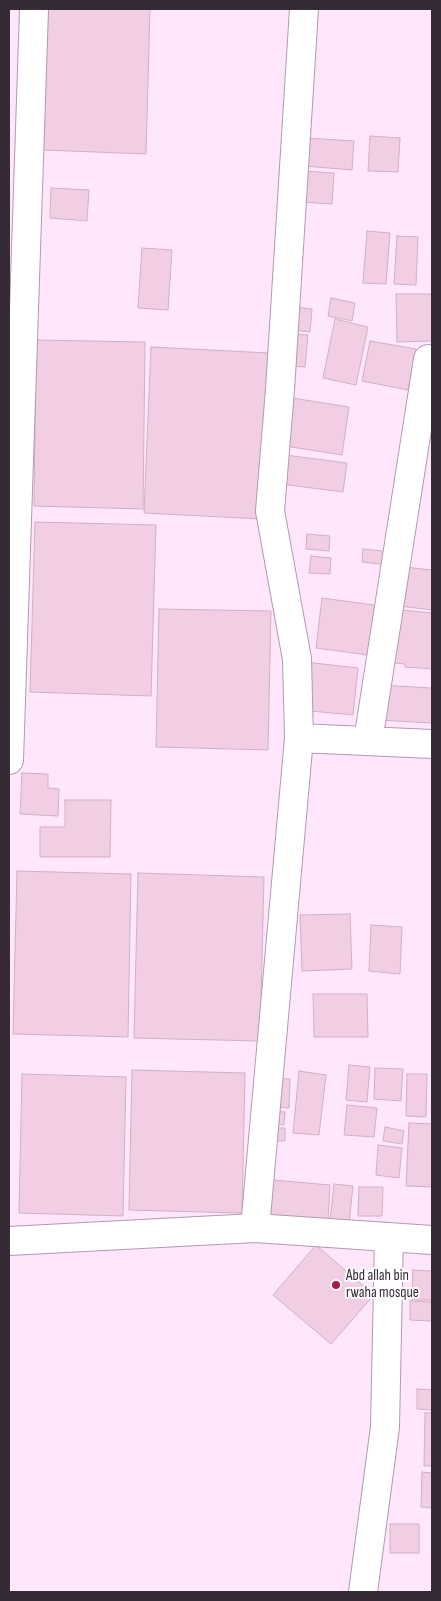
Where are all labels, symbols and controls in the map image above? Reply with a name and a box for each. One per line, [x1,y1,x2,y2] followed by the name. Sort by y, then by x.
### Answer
[346,1267,419,1302] place label: Abd allah bin rwaha mosque
[330,1279,342,1291] marker: Abd allah bin rwaha mosque

